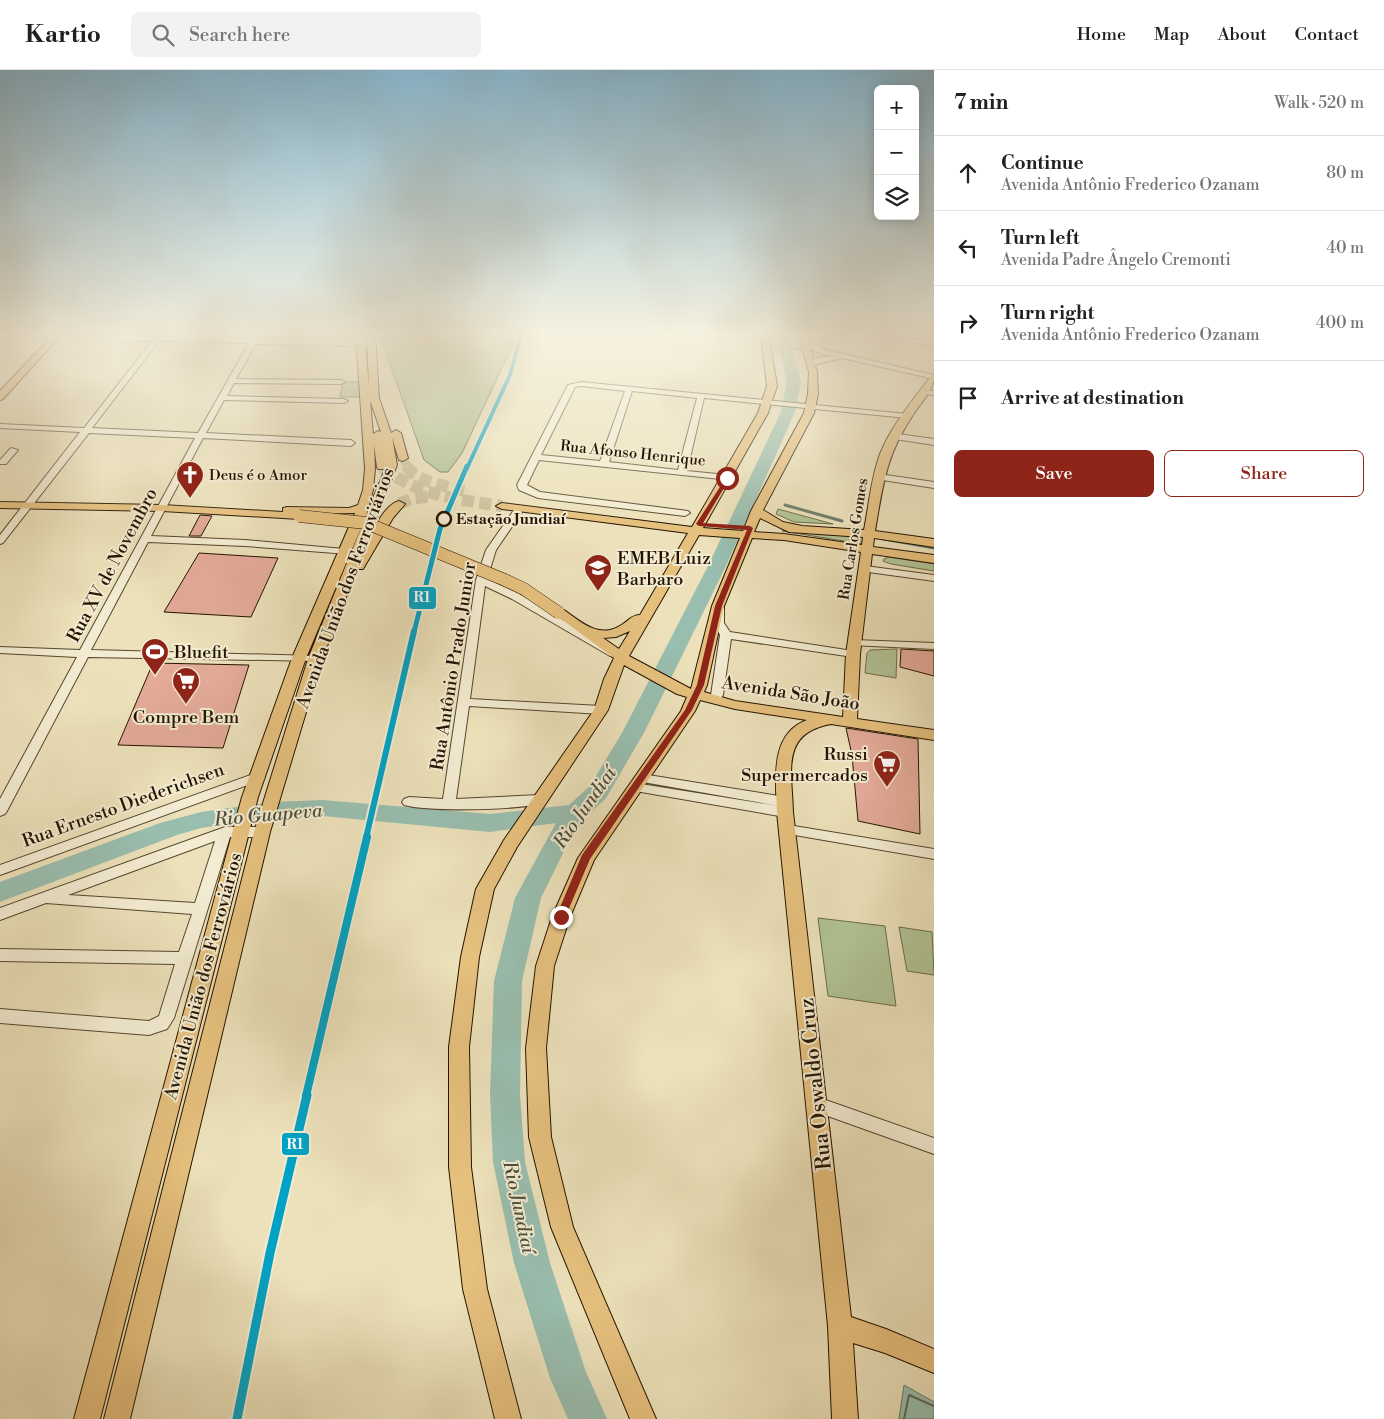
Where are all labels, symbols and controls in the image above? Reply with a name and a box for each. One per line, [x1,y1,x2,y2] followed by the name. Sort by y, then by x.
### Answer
[131,12,481,57] search box
[25,20,101,50] text: Kartio
[149,21,177,49] icon: search
[189,23,290,47] text: Search here
[1077,23,1126,46] text: Home
[1154,23,1190,46] text: Map
[1218,23,1267,46] text: About
[1295,23,1359,46] text: Contact
[874,85,919,220] map controls
[874,85,919,130] button: +
[954,90,1008,116] text: 7 min
[1274,93,1364,113] text: Walk · 520 m
[874,130,919,175] button: −
[1001,151,1084,175] text: Continue
[954,159,982,187] icon: ahead
[1326,163,1364,183] text: 80 m
[874,175,919,220] button: layers
[1001,175,1260,195] text: Avenida Antônio Frederico Ozanam
[1001,226,1080,250] text: Turn left
[954,234,982,262] icon: left
[1327,238,1364,258] text: 40 m
[1001,250,1231,270] text: Avenida Padre Ângelo Cremonti
[1001,301,1094,325] text: Turn right
[954,309,982,337] icon: right
[1316,313,1364,333] text: 400 m
[1001,325,1260,345] text: Avenida Antônio Frederico Ozanam
[954,384,982,412] icon: arrive
[1001,386,1184,410] text: Arrive at destination
[559,436,707,471] street label: Rua Afonso Henrique
[954,450,1154,497] button: Save
[1164,450,1364,497] button: Share
[175,460,205,499] church icon: Deus é o Amor
[291,465,400,713] street label: Avenida União dos Ferroviários
[209,466,307,485] place label: Deus é o Amor
[716,467,739,490] route start
[834,477,873,601] street label: Rua Carlos Gomes
[62,484,163,646] street label: Rua XV de Novembro
[456,510,567,529] place label: Estação Jundiaí
[436,511,452,527] marker: Estação Jundiaí
[616,547,711,591] place label: EMEB Luiz Barbaro
[583,553,613,592] school or university icon: EMEB Luiz Barbaro
[426,560,481,772] street label: Rua Antônio Prado Junior
[408,586,437,610] line badge: R1
[413,589,431,607] text: R1
[140,637,170,676] sports icon: Bluefit
[173,641,229,664] place label: Bluefit
[171,666,201,705] supermarket icon: Compre Bem
[719,671,861,716] street label: Avenida São João
[133,706,239,729] place label: Compre Bem
[741,743,868,787] place label: Russi Supermercados
[872,749,902,788] supermarket icon: Russi Supermercados
[19,758,228,853] street label: Rua Ernesto Diederichsen
[547,760,623,854] water label: Rio Jundiaí
[212,798,324,832] water label: Rio Guapeva
[159,850,248,1103] street label: Avenida União dos Ferroviários
[550,906,573,929] route end
[794,996,838,1171] street label: Rua Oswaldo Cruz
[281,1132,310,1156] line badge: R1
[286,1136,304,1154] text: R1
[497,1158,541,1258] water label: Rio Jundiaí

